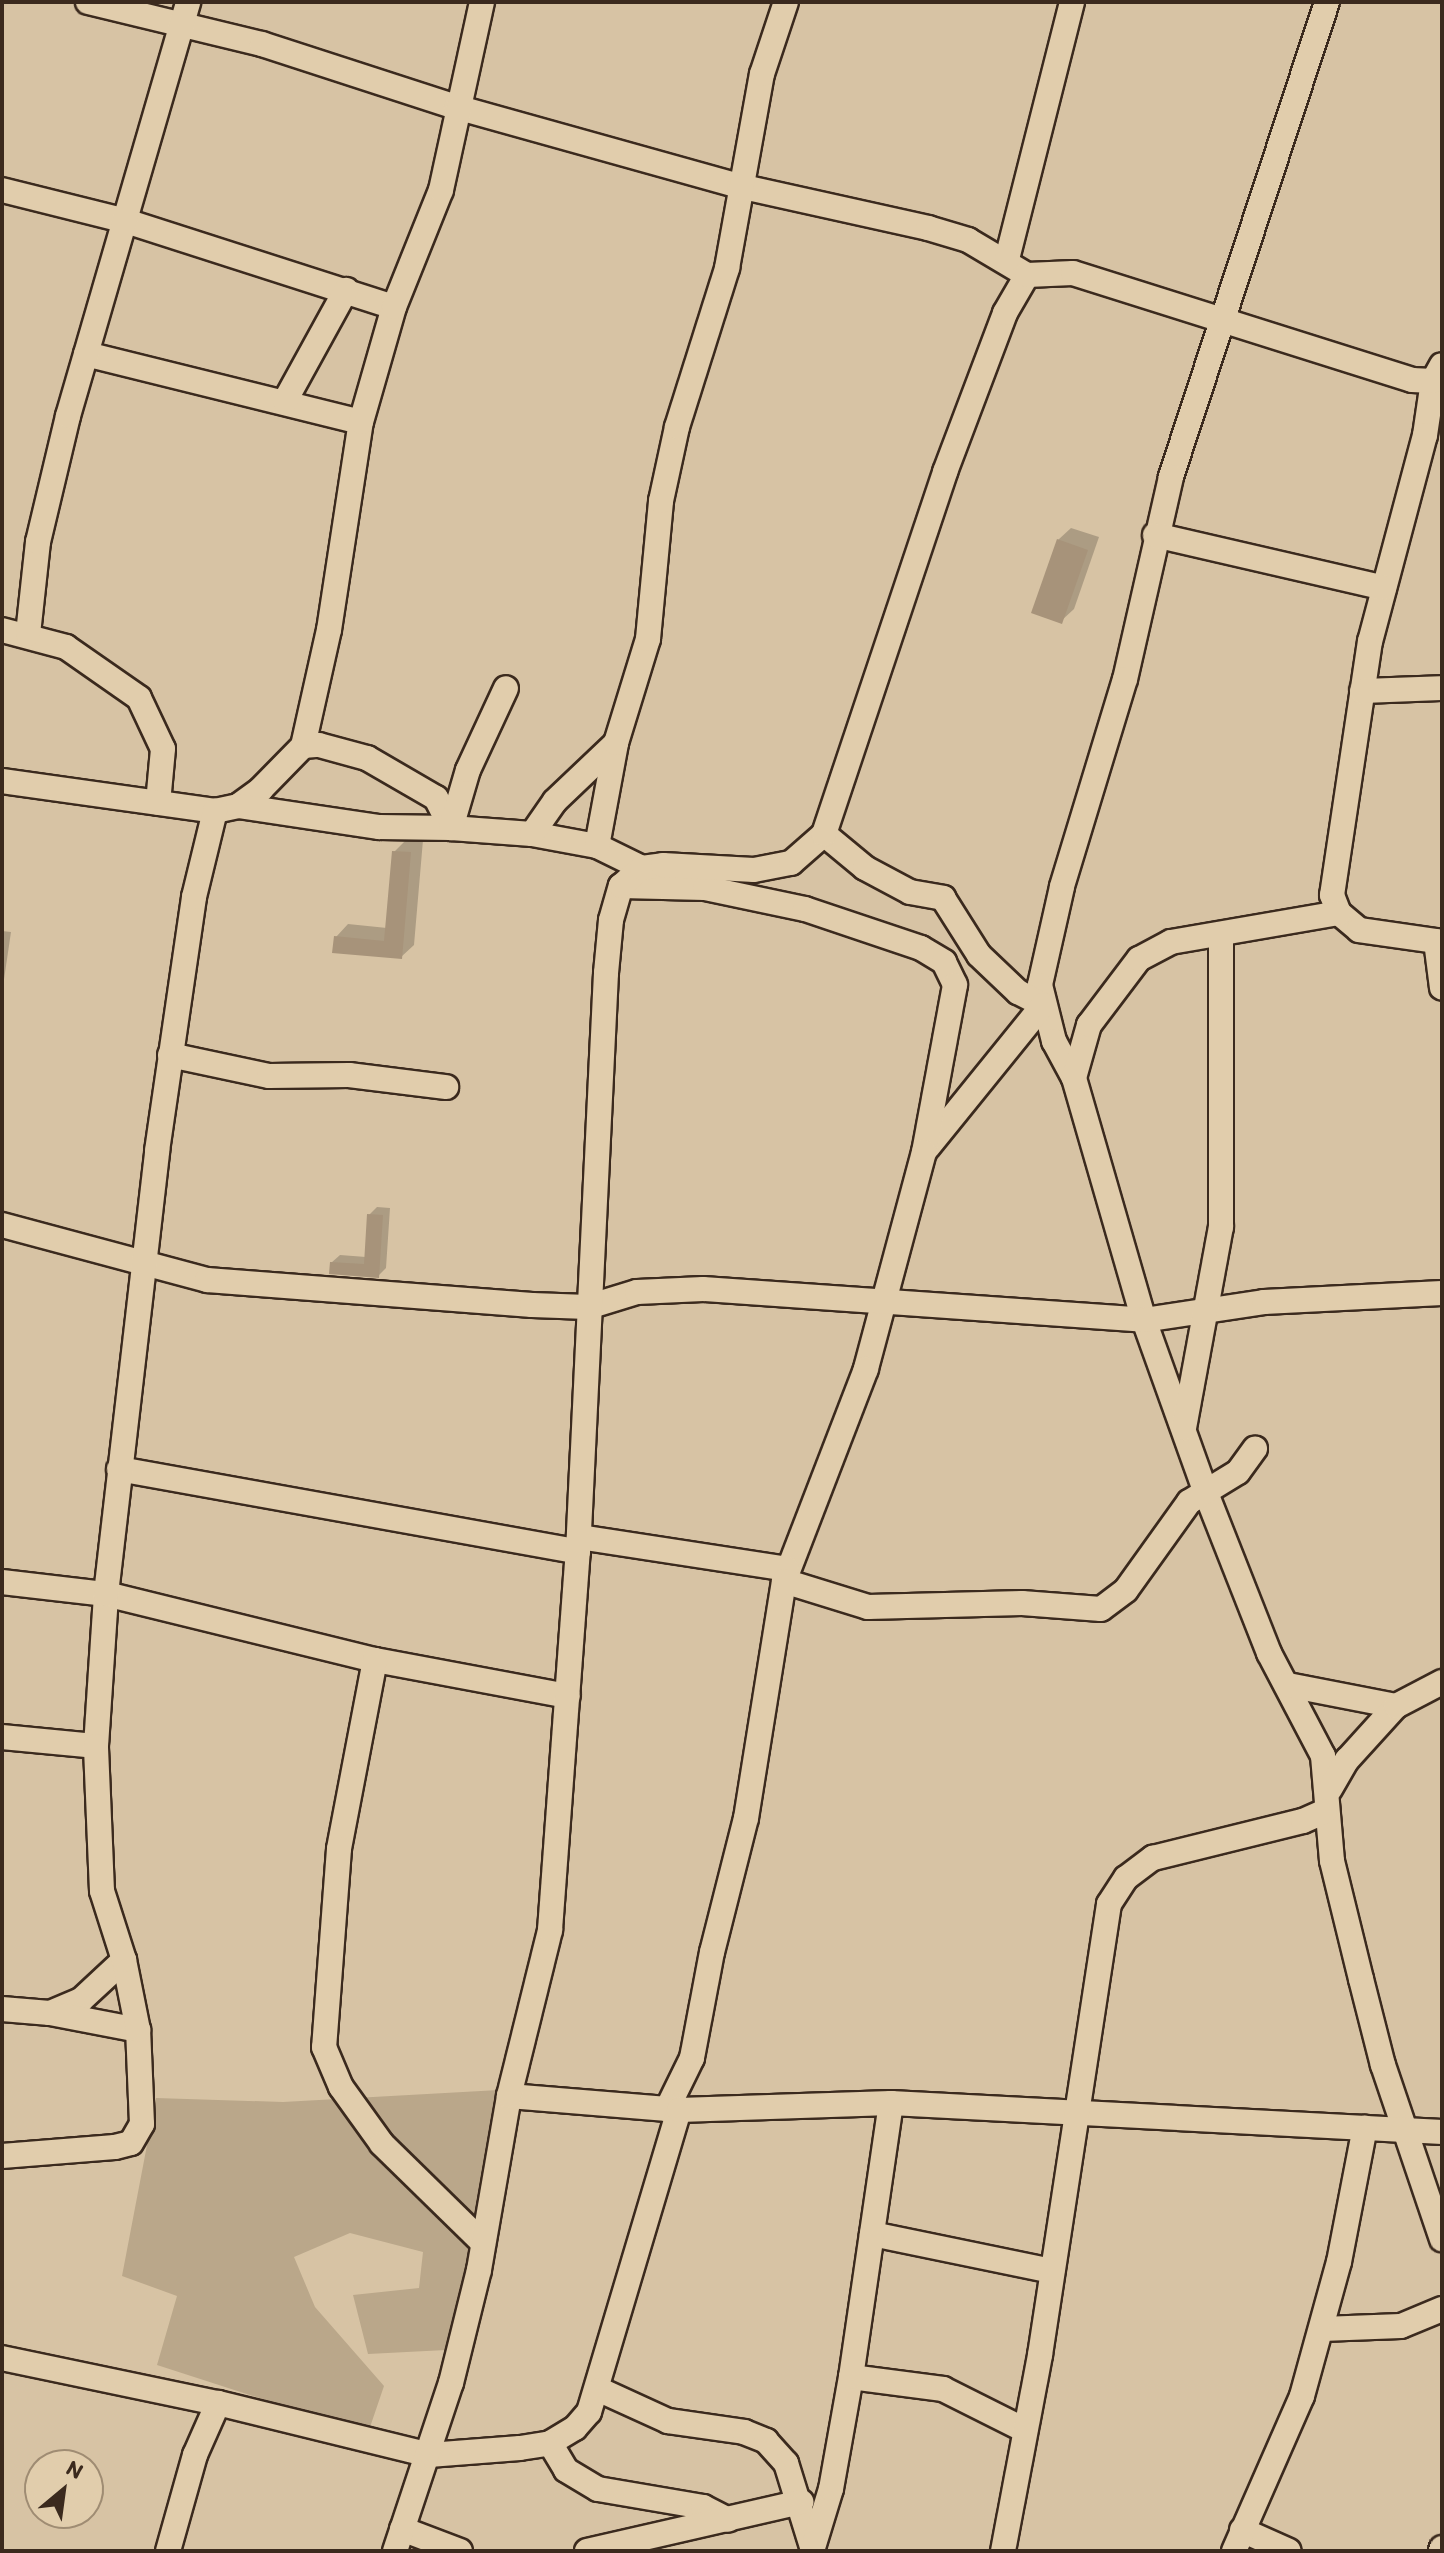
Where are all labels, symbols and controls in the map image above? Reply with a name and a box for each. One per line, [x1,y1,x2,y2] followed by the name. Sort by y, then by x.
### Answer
[24,2449,104,2529] north arrow
[62,2454,88,2485] text: N

